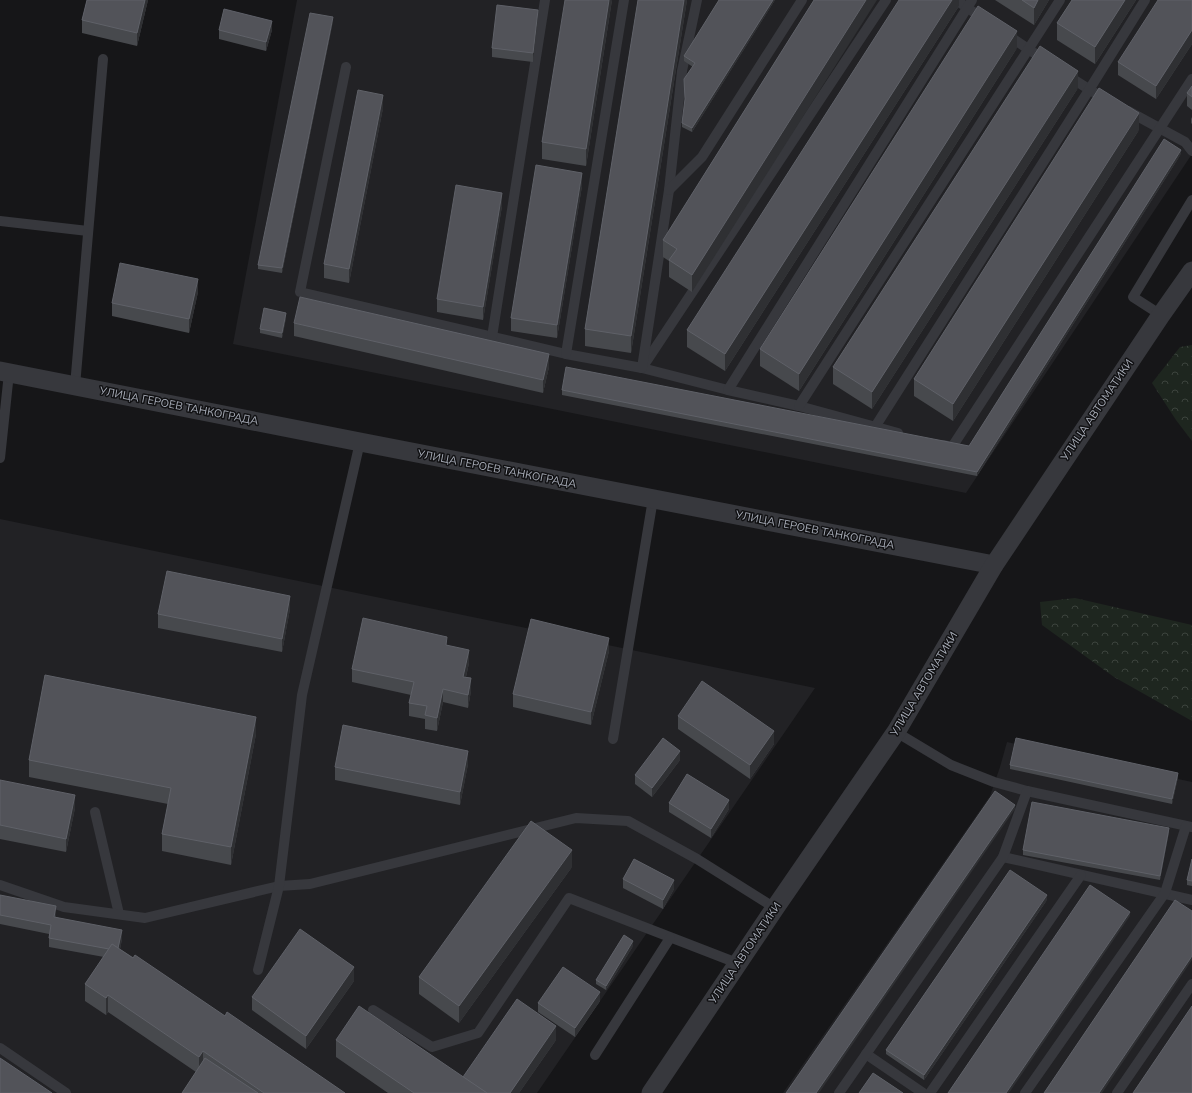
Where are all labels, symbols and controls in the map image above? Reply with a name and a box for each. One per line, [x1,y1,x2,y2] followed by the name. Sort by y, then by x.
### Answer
[1057,356,1137,464] street label: УЛИЦА АВТОМАТИКИ
[97,383,260,429] street label: УЛИЦА ГЕРОЕВ ТАНКОГРАДА
[415,446,578,492] street label: УЛИЦА ГЕРОЕВ ТАНКОГРАДА
[733,507,896,553] street label: УЛИЦА ГЕРОЕВ ТАНКОГРАДА
[886,629,961,740] street label: УЛИЦА АВТОМАТИКИ
[705,899,785,1007] street label: УЛИЦА АВТОМАТИКИ

